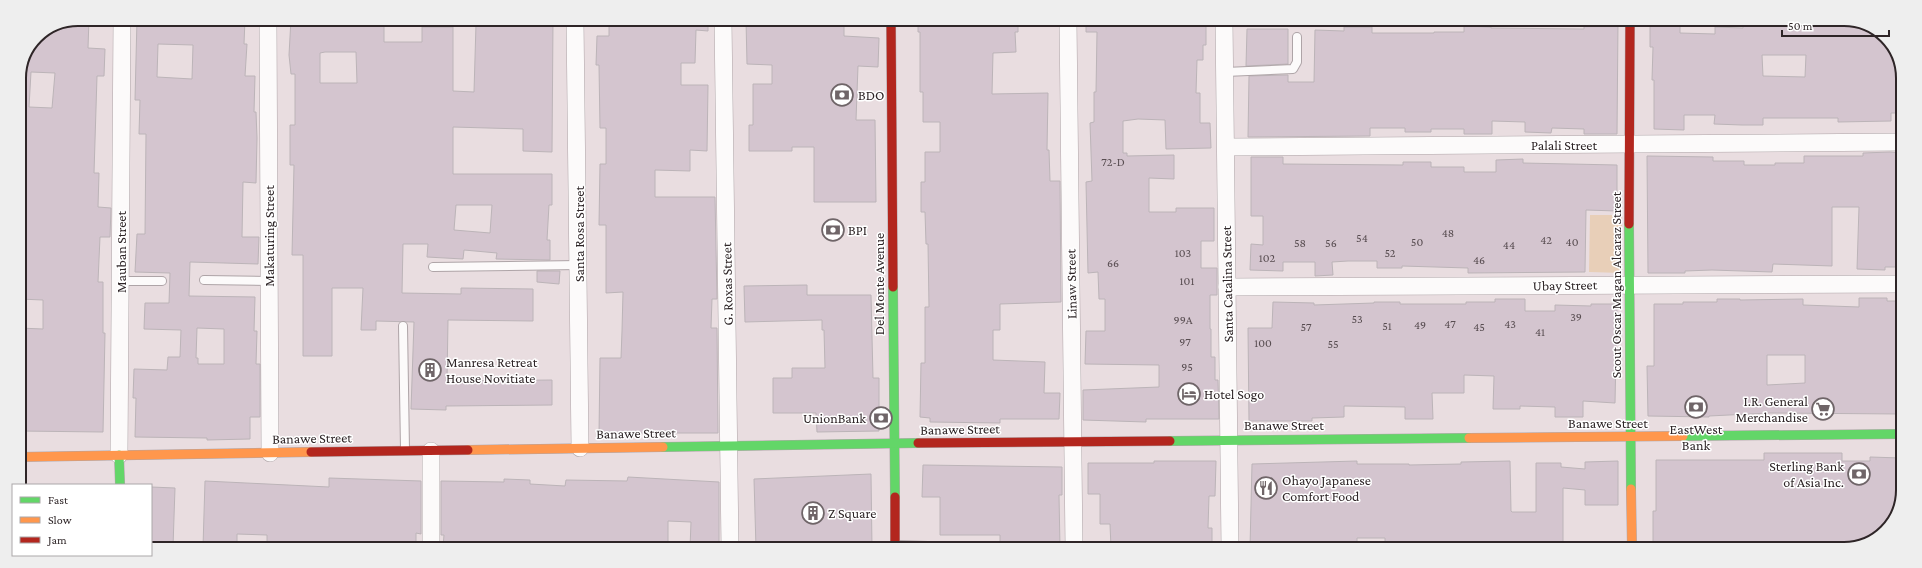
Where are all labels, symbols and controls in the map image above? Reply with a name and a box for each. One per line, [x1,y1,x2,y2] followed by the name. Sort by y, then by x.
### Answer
[1782,12,1889,38] scale bar
[1788,19,1813,33] text: 50 m
[829,82,855,108] bank icon: BDO
[858,87,884,103] place label: BDO
[1531,137,1597,153] street label: Palali Street
[1101,155,1125,169] house number: 72-D
[261,185,277,287] street label: Makaturing Street
[571,186,587,282] street label: Santa Rosa Street
[1608,191,1624,378] street label: Scout Oscar Magan Alcaraz Street
[113,211,129,293] street label: Mauban Street
[820,217,846,243] bank icon: BPI
[848,222,867,238] place label: BPI
[1218,225,1236,342] street label: Santa Catalina Street
[1442,226,1454,240] house number: 48
[1356,231,1368,245] house number: 54
[871,233,887,335] street label: Del Monte Avenue
[1540,233,1552,247] house number: 42
[1411,235,1423,249] house number: 50
[1566,235,1579,249] house number: 40
[1294,236,1306,250] house number: 58
[1325,236,1337,250] house number: 56
[1503,238,1515,252] house number: 44
[718,242,736,326] street label: G. Roxas Street
[1175,246,1191,260] house number: 103
[1384,246,1396,260] house number: 52
[1062,248,1080,319] street label: Linaw Street
[1259,251,1275,265] house number: 102
[1473,253,1485,267] house number: 46
[1107,256,1119,270] house number: 66
[1180,274,1194,288] house number: 101
[1533,276,1598,294] street label: Ubay Street
[1570,310,1582,324] house number: 39
[1351,312,1363,326] house number: 53
[1174,313,1193,327] house number: 99A
[1444,317,1456,331] house number: 47
[1504,317,1516,331] house number: 43
[1414,318,1426,332] house number: 49
[1382,319,1392,333] house number: 51
[1301,320,1312,334] house number: 57
[1473,320,1485,334] house number: 45
[1535,325,1545,339] house number: 41
[1179,335,1191,349] house number: 97
[1254,336,1272,350] house number: 100
[1327,337,1339,351] house number: 55
[446,354,538,386] place label: Manresa Retreat House Novitiate
[417,357,443,383] building icon: Manresa Retreat House Novitiate
[1181,360,1193,374] house number: 95
[1176,381,1202,407] hotel icon: Hotel Sogo
[1204,386,1264,402] place label: Hotel Sogo
[1736,393,1808,425] place label: I.R. General Merchandise
[1683,394,1709,420] bank icon: EastWest Bank
[1810,396,1836,422] supermarket icon: I.R. General Merchandise
[868,405,894,431] bank icon: UnionBank
[803,410,866,426] place label: UnionBank
[1568,415,1648,431] street label: Banawe Street
[1244,417,1324,433] street label: Banawe Street
[920,420,1000,438] street label: Banawe Street
[1670,421,1723,453] place label: EastWest Bank
[596,424,676,442] street label: Banawe Street
[272,429,352,447] street label: Banawe Street
[1769,458,1844,490] place label: Sterling Bank of Asia Inc.
[1846,461,1872,487] bank icon: Sterling Bank of Asia Inc.
[1282,472,1371,504] place label: Ohayo Japanese Comfort Food
[1253,475,1279,501] restaurant icon: Ohayo Japanese Comfort Food
[12,484,152,556] legend
[48,493,69,507] text: Fast
[800,500,826,526] building icon: Z Square
[828,505,876,521] place label: Z Square
[48,513,72,527] text: Slow
[47,533,67,547] text: Jam

